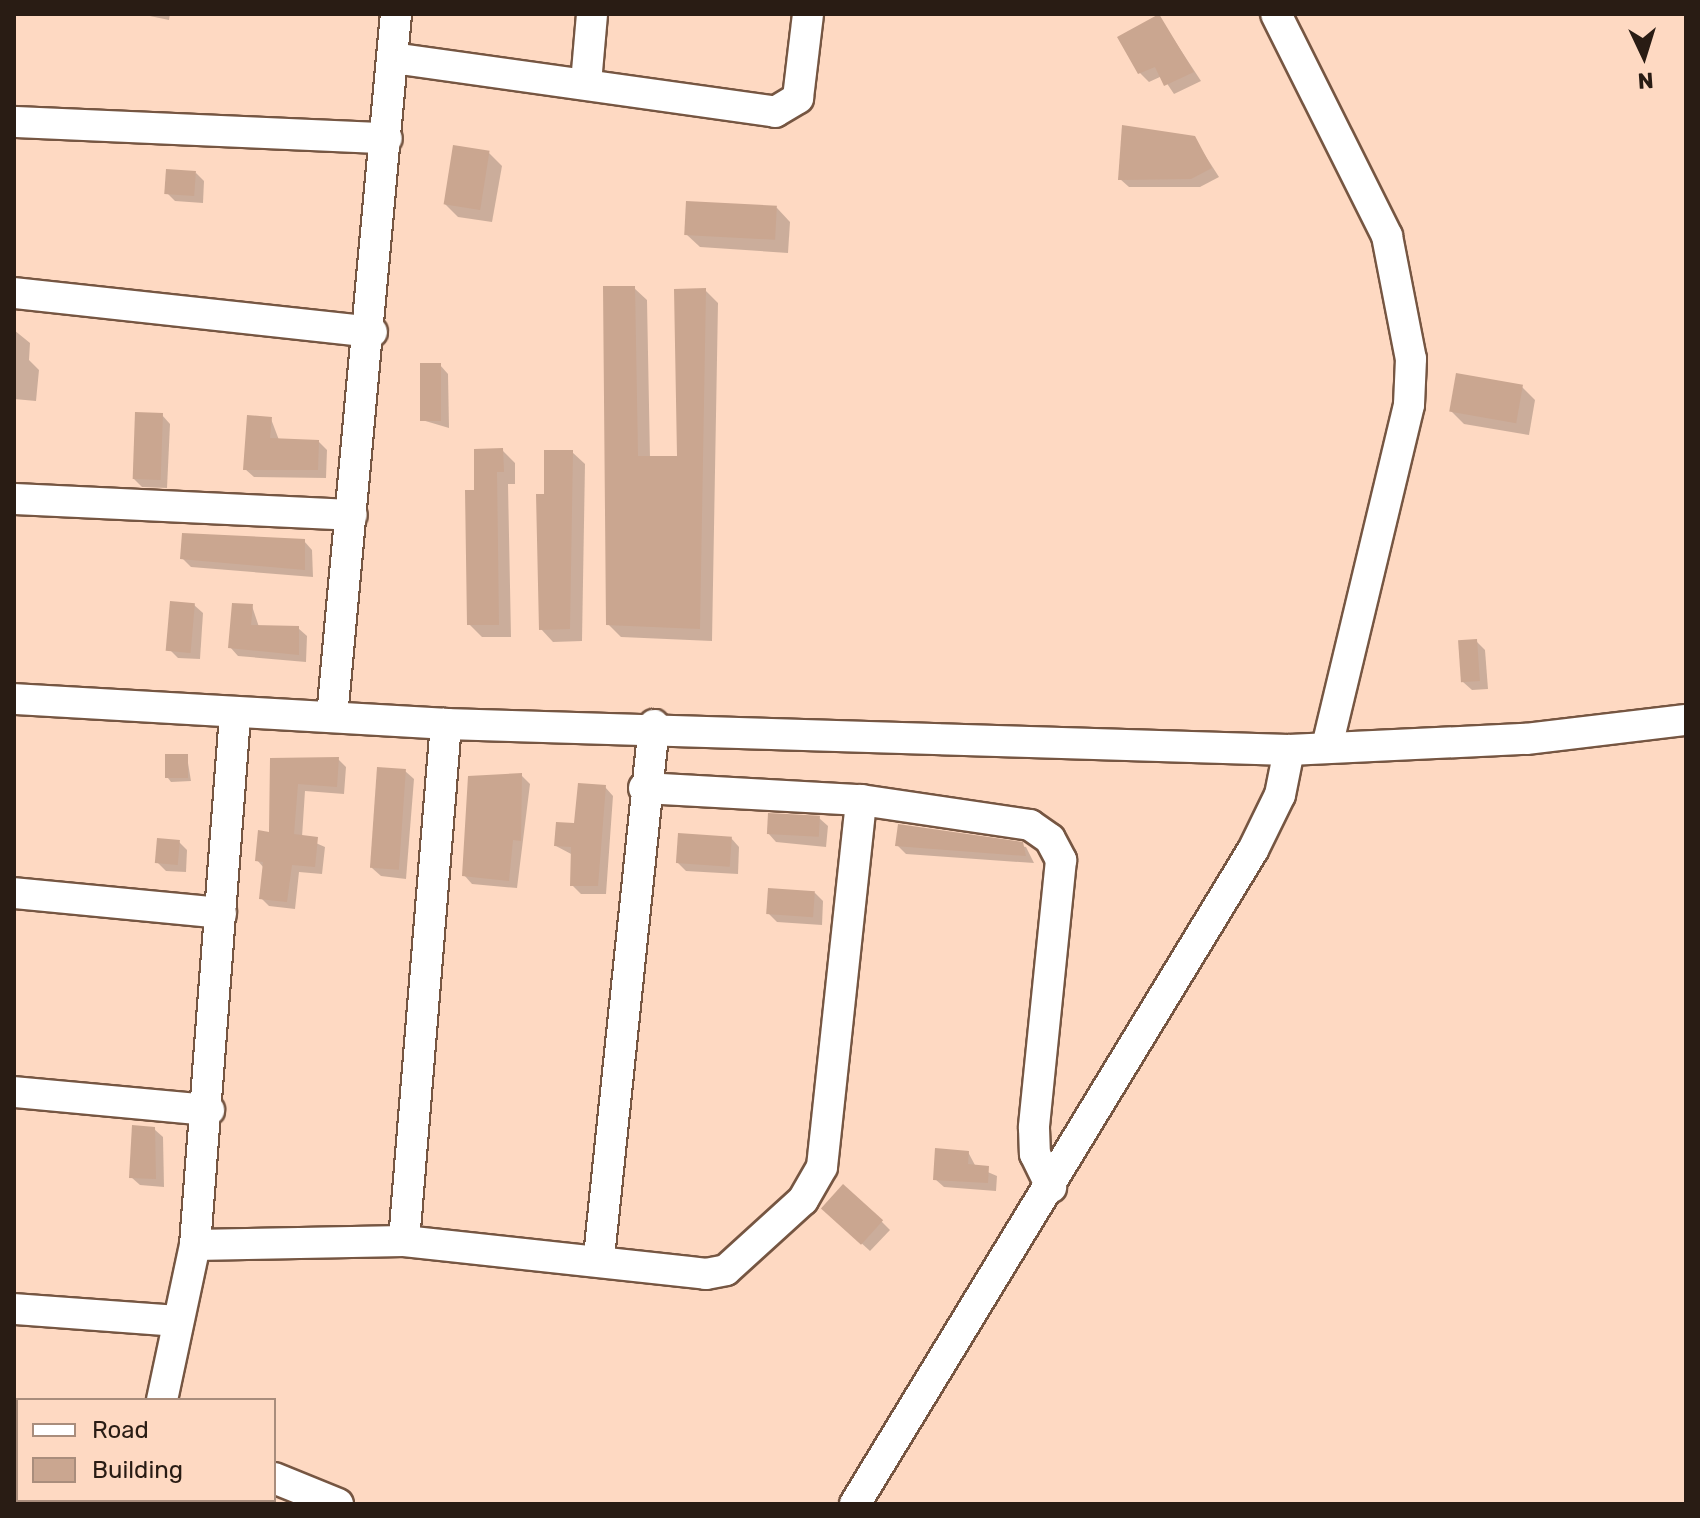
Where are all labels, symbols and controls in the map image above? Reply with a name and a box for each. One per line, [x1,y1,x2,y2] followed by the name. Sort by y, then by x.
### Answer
[1604,16,1684,96] north arrow
[1637,66,1655,94] text: N
[16,1398,276,1502] legend
[92,1416,149,1444] text: Road
[92,1456,183,1484] text: Building

